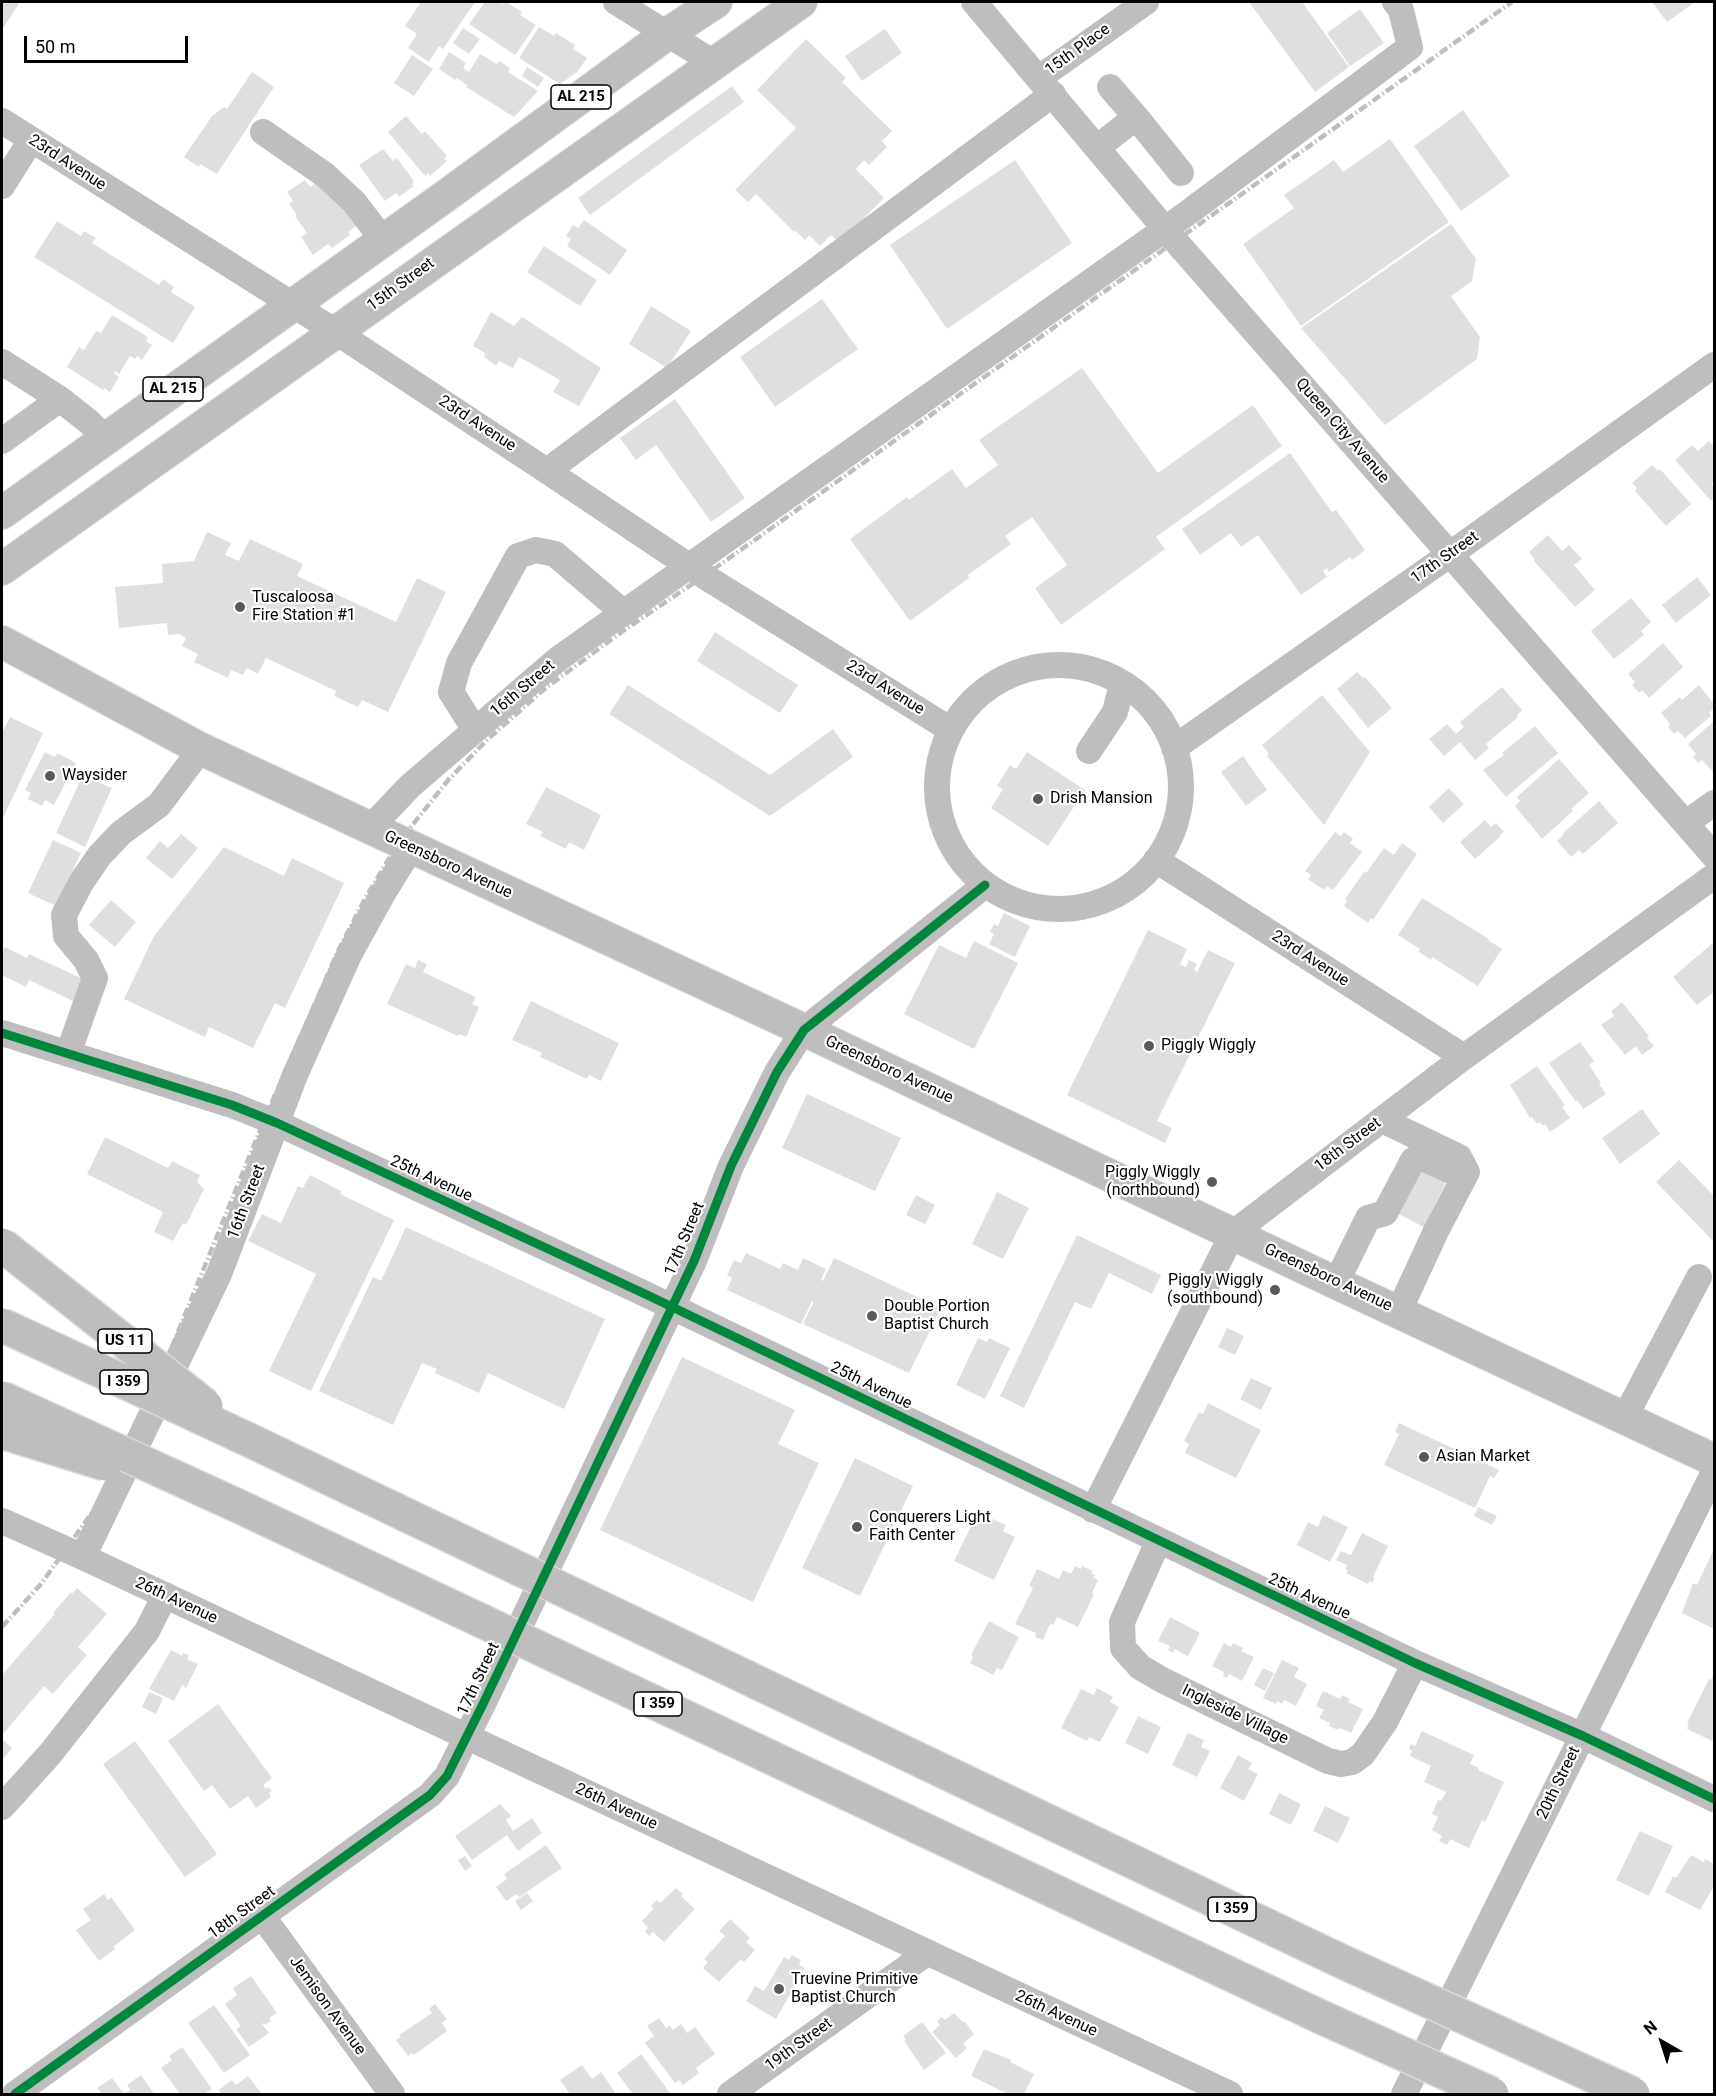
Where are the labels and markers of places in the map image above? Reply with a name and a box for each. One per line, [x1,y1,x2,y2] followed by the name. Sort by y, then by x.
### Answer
[252,588,356,626] place label: Tuscaloosa Fire Station #1
[233,600,247,614] marker: Tuscaloosa Fire Station #1
[62,766,127,786] place label: Waysider
[43,769,57,783] marker: Waysider
[1050,789,1152,809] place label: Drish Mansion
[1031,792,1045,806] marker: Drish Mansion
[1161,1036,1256,1056] place label: Piggly Wiggly
[1142,1039,1156,1053] marker: Piggly Wiggly
[1105,1163,1200,1201] place label: Piggly Wiggly (northbound)
[1205,1175,1219,1189] marker: Piggly Wiggly (northbound)
[1167,1271,1263,1309] place label: Piggly Wiggly (southbound)
[1268,1283,1282,1297] marker: Piggly Wiggly (southbound)
[884,1297,990,1335] place label: Double Portion Baptist Church
[865,1309,879,1323] marker: Double Portion Baptist Church
[1436,1447,1530,1467] place label: Asian Market
[1417,1450,1431,1464] marker: Asian Market
[869,1508,991,1546] place label: Conquerers Light Faith Center
[850,1520,864,1534] marker: Conquerers Light Faith Center
[791,1970,918,2008] place label: Truevine Primitive Baptist Church
[772,1982,786,1996] marker: Truevine Primitive Baptist Church

